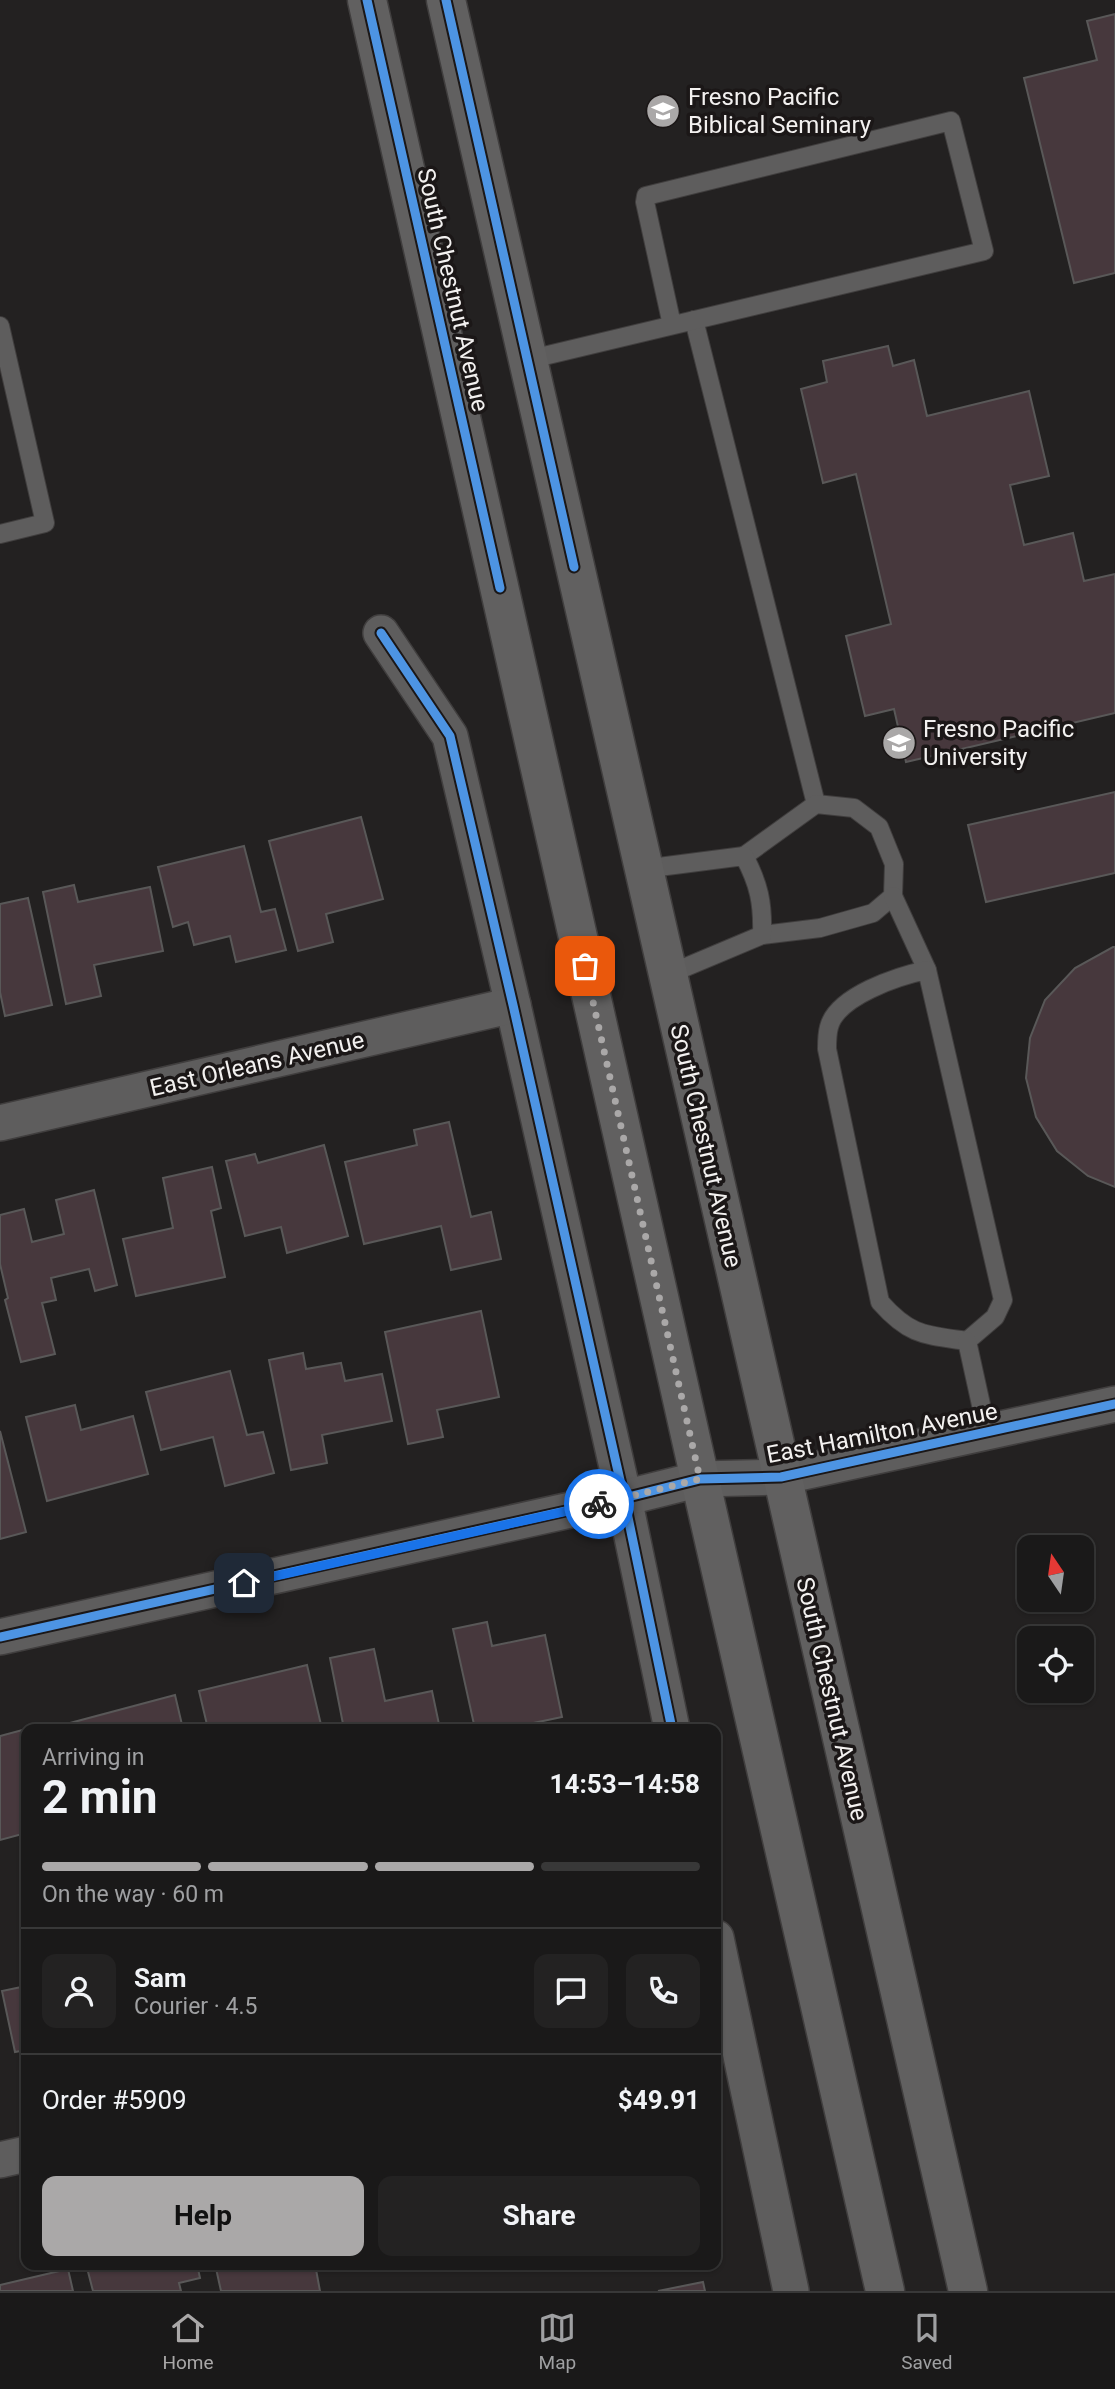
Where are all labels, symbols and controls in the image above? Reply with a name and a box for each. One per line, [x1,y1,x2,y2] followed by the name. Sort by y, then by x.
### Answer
[688,83,872,139] place label: Fresno Pacific Biblical Seminary
[644,92,682,130] school or university icon: Fresno Pacific Biblical Seminary
[411,166,495,414] street label: South Chestnut Avenue
[923,715,1074,771] place label: Fresno Pacific University
[880,724,918,762] school or university icon: Fresno Pacific University
[555,936,615,996] pin
[566,947,604,985] icon: bag
[664,1022,748,1270] street label: South Chestnut Avenue
[147,1026,367,1102] street label: East Orleans Avenue
[764,1397,1000,1469] street label: East Hamilton Avenue
[564,1469,634,1539] courier
[580,1485,618,1523] icon: bike
[1017,1535,1094,1612] north arrow
[1017,1535,1094,1703] map controls
[214,1553,274,1613] pin
[225,1564,263,1602] icon: home
[790,1575,874,1823] street label: South Chestnut Avenue
[1017,1626,1094,1703] button: locate
[42,1744,145,1771] text: Arriving in
[550,1769,700,1799] text: 14:53–14:58
[42,1770,158,1824] text: 2 min
[42,1881,224,1908] text: On the way · 60 m
[42,1954,116,2028] button: person
[534,1954,608,2028] button: chat
[626,1954,700,2028] button: phone
[134,1963,186,1993] text: Sam
[134,1993,257,2020] text: Courier · 4.5
[42,2085,187,2115] text: Order #5909
[618,2085,700,2115] text: $49.91
[42,2176,364,2256] button: Help
[378,2176,700,2256] button: Share
[162,2309,214,2374] tab: Home
[538,2309,576,2374] tab: Map
[901,2309,953,2374] tab: Saved

